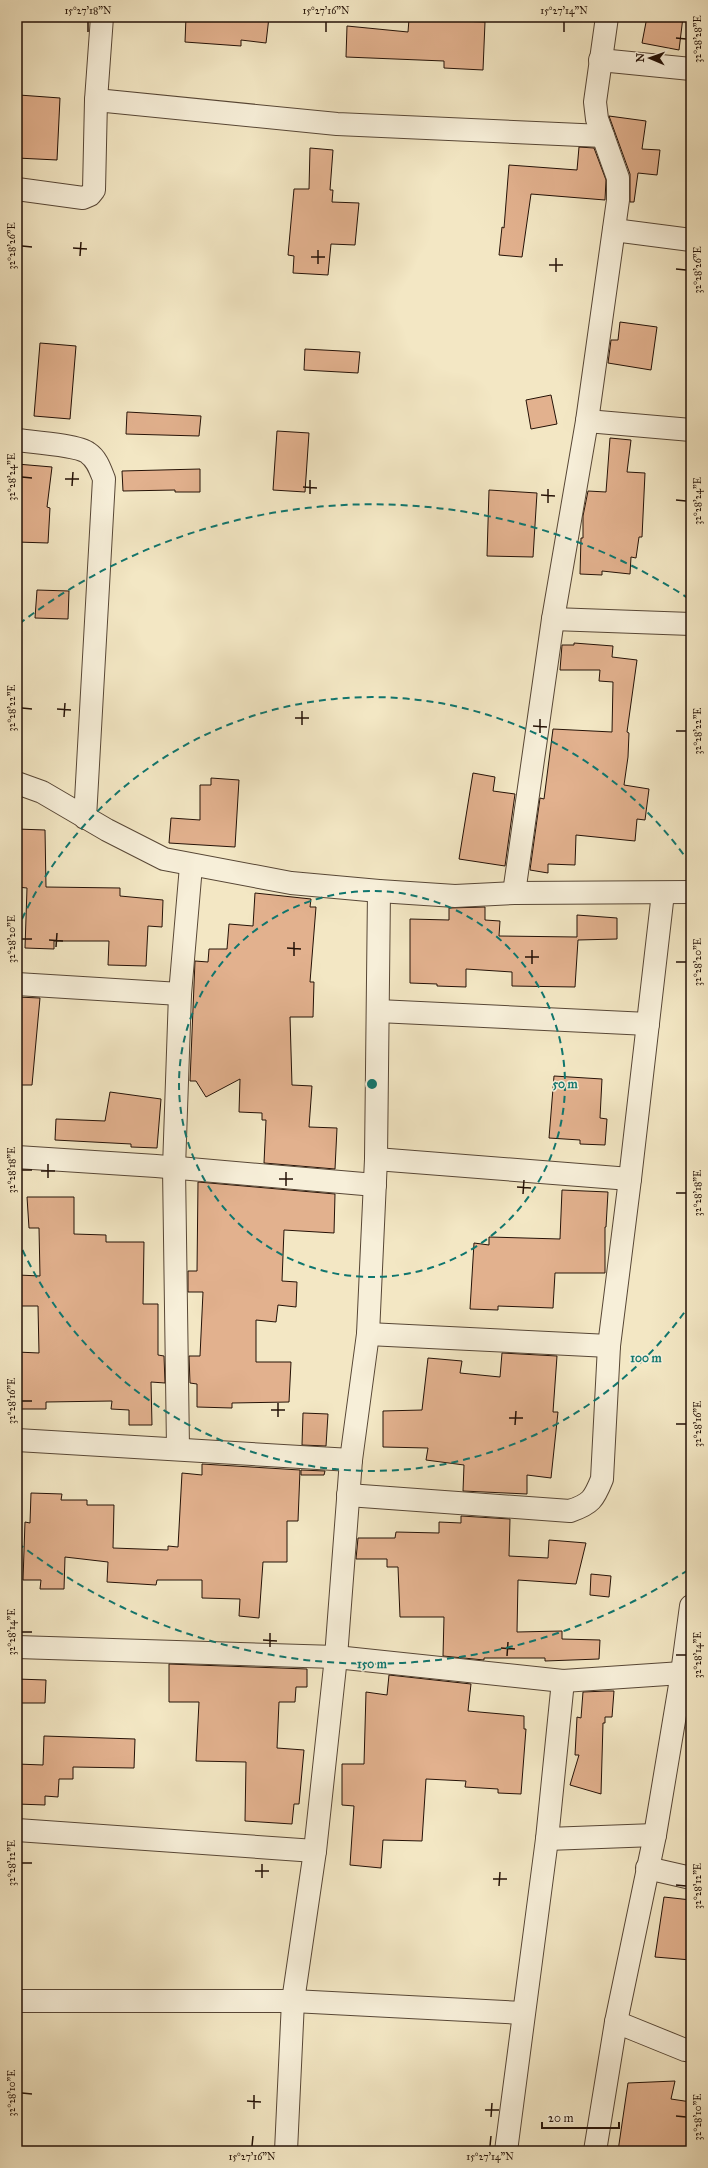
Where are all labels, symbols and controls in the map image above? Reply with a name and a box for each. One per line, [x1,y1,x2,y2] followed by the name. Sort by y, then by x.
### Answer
[64,5,112,17] text: 15°27'18"N
[303,5,350,17] text: 15°27'16"N
[540,5,588,17] text: 15°27'14"N
[692,15,704,63] text: 32°28'28"E
[630,38,670,78] north arrow
[634,52,647,63] text: N
[6,222,18,270] text: 32°28'26"E
[692,246,704,294] text: 32°28'26"E
[6,453,18,501] text: 32°28'24"E
[692,477,704,525] text: 32°28'24"E
[6,685,18,731] text: 32°28'22"E
[692,708,704,754] text: 32°28'22"E
[6,915,18,963] text: 32°28'20"E
[692,938,704,986] text: 32°28'20"E
[365,1077,379,1091] centre of rings
[552,1077,579,1091] text: 50 m
[6,1147,18,1193] text: 32°28'18"E
[692,1170,704,1216] text: 32°28'18"E
[630,1351,663,1365] text: 100 m
[6,1378,18,1424] text: 32°28'16"E
[692,1401,704,1447] text: 32°28'16"E
[6,1609,18,1655] text: 32°28'14"E
[692,1632,704,1678] text: 32°28'14"E
[357,1657,388,1671] text: 150 m
[6,1840,18,1886] text: 32°28'12"E
[692,1863,704,1909] text: 32°28'12"E
[6,2070,18,2116] text: 32°28'10"E
[692,2094,704,2140] text: 32°28'10"E
[542,2104,619,2130] scale bar
[548,2111,574,2125] text: 20 m
[229,2151,276,2163] text: 15°27'16"N
[466,2151,514,2163] text: 15°27'14"N

